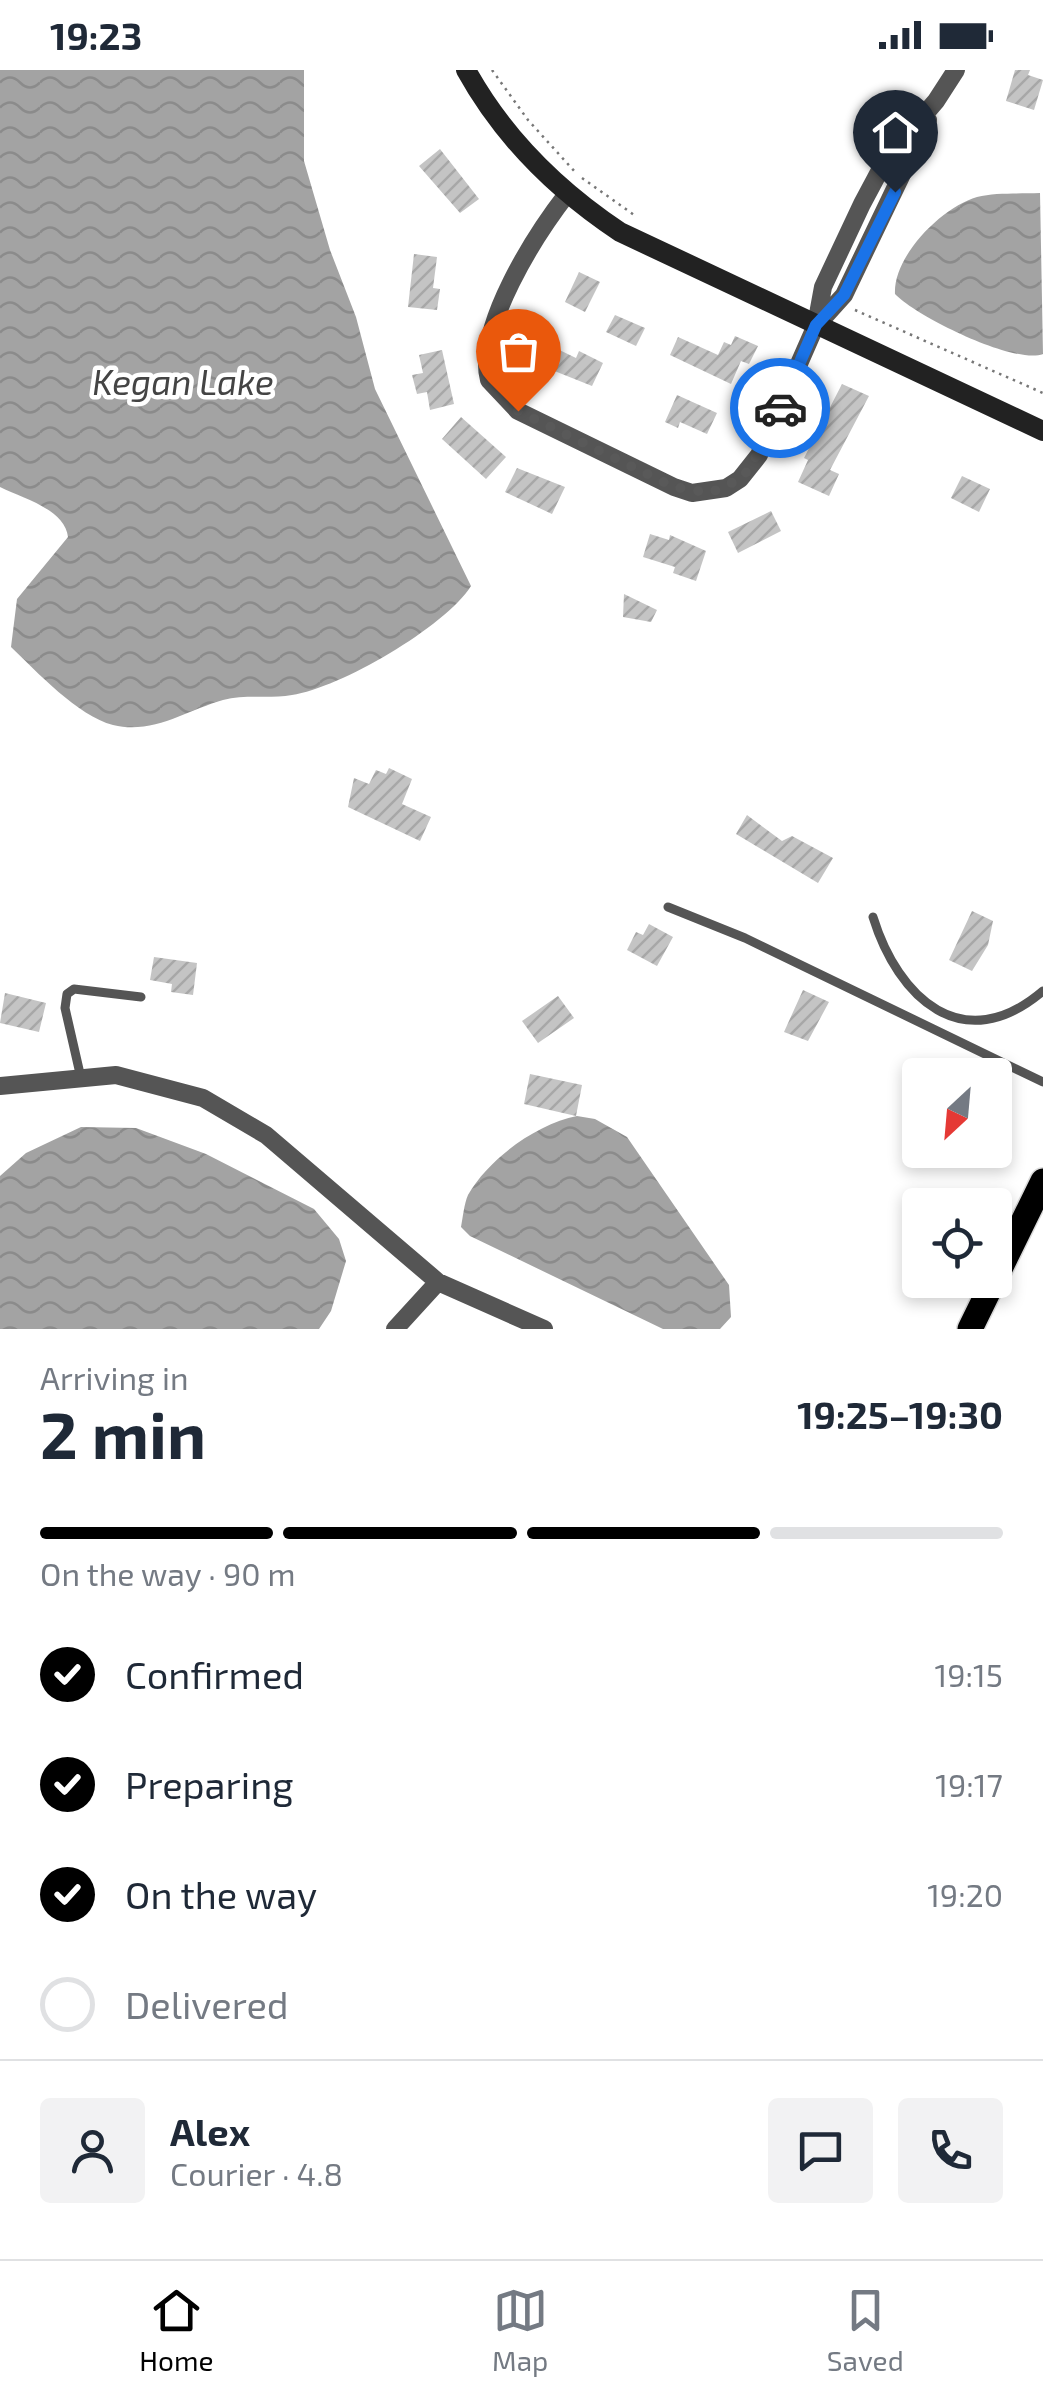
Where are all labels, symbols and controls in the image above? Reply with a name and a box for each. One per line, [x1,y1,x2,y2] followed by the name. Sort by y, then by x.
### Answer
[50,12,142,58] text: 19:23
[853,90,938,193] pin
[868,105,923,160] icon: home
[476,309,561,412] pin
[491,324,546,379] icon: bag
[730,358,830,458] courier
[92,360,274,402] water label: Kegan Lake
[753,381,808,436] icon: car
[902,1058,1012,1168] north arrow
[902,1058,1012,1298] map controls
[902,1188,1012,1298] button: locate
[40,1358,189,1396] text: Arriving in
[797,1391,1003,1437] text: 19:25–19:30
[40,1394,206,1472] text: 2 min
[40,1554,296,1592] text: On the way · 90 m
[40,1647,95,1702] icon: check
[125,1651,304,1697] text: Confirmed
[935,1655,1003,1693] text: 19:15
[40,1757,95,1812] icon: check
[125,1761,293,1807] text: Preparing
[935,1765,1003,1803] text: 19:17
[40,1867,95,1922] icon: check
[125,1871,317,1917] text: On the way
[927,1875,1003,1913] text: 19:20
[125,1981,289,2027] text: Delivered
[40,2098,145,2203] button: person
[768,2098,873,2203] button: chat
[898,2098,1003,2203] button: phone
[170,2108,250,2154] text: Alex
[170,2154,343,2192] text: Courier · 4.8
[139,2283,213,2377] tab: Home
[492,2283,548,2377] tab: Map
[827,2283,904,2377] tab: Saved

